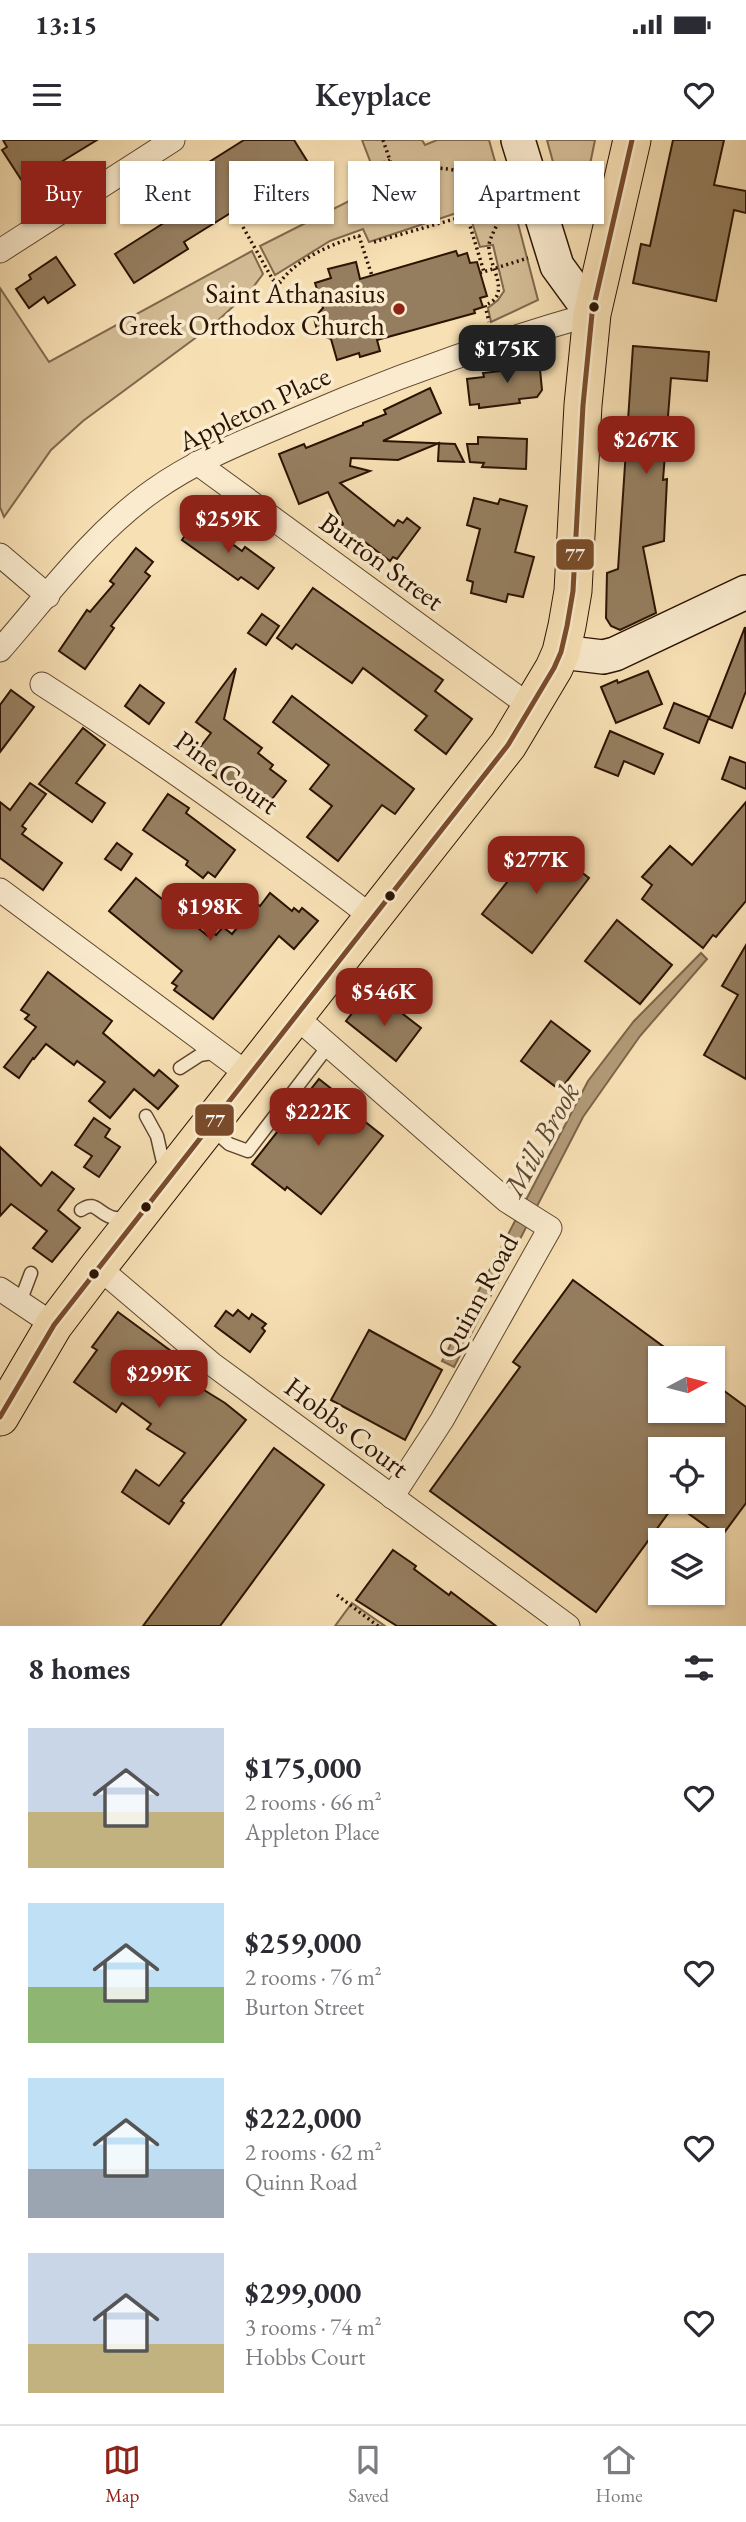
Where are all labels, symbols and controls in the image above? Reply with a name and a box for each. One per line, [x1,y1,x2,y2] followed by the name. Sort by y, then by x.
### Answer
[35,8,97,42] text: 13:15
[315,74,431,116] text: Keyplace
[28,76,66,114] icon: menu
[680,76,718,114] icon: heart
[21,161,106,224] chip: Buy
[120,161,215,224] chip: Rent
[229,161,334,224] chip: Filters
[348,161,440,224] chip: New
[454,161,604,224] chip: Apartment
[118,275,385,343] place label: Saint Athanasius Greek Orthodox Church
[587,300,601,314] unlabelled marker
[391,301,407,317] marker: Saint Athanasius Greek Orthodox Church
[458,326,556,385] pin: $175K
[475,333,539,363] text: $175K
[171,357,336,459] street label: Appleton Place
[597,416,695,476] pin: $267K
[614,424,678,454] text: $267K
[179,496,277,555] pin: $259K
[196,503,260,533] text: $259K
[313,504,451,618] street label: Burton Street
[555,538,595,571] line badge: 77
[565,542,586,567] text: 77
[168,722,286,822] street label: Pine Court
[487,836,585,896] pin: $277K
[504,844,568,874] text: $277K
[161,884,259,943] pin: $198K
[383,889,397,903] unlabelled marker
[178,891,242,921] text: $198K
[335,968,433,1028] pin: $546K
[352,976,416,1006] text: $546K
[493,1075,588,1205] water label: Mill Brook
[269,1088,367,1148] pin: $222K
[286,1096,350,1126] text: $222K
[194,1103,235,1137] line badge: 77
[205,1108,226,1133] text: 77
[139,1200,153,1214] unlabelled marker
[428,1227,526,1365] street label: Quinn Road
[87,1267,101,1281] unlabelled marker
[648,1346,724,1423] north arrow
[648,1346,725,1605] map controls
[110,1350,208,1410] pin: $299K
[127,1358,191,1388] text: $299K
[278,1368,417,1486] street label: Hobbs Court
[648,1437,725,1514] button: locate
[648,1528,725,1605] button: layers
[28,1649,130,1688] text: 8 homes
[680,1649,718,1687] icon: filters
[245,1748,361,1787] text: $175,000
[84,1756,168,1840] icon: home
[680,1779,718,1817] icon: heart
[245,1787,382,1817] text: 2 rooms · 66 m²
[245,1817,380,1847] text: Appleton Place
[245,1923,361,1962] text: $259,000
[84,1931,168,2015] icon: home
[680,1954,718,1992] icon: heart
[245,1962,382,1992] text: 2 rooms · 76 m²
[245,1992,364,2022] text: Burton Street
[245,2098,361,2137] text: $222,000
[84,2106,168,2190] icon: home
[680,2129,718,2167] icon: heart
[245,2137,382,2167] text: 2 rooms · 62 m²
[245,2167,357,2197] text: Quinn Road
[245,2273,361,2312] text: $299,000
[84,2281,168,2365] icon: home
[680,2304,718,2342] icon: heart
[245,2312,382,2342] text: 3 rooms · 74 m²
[245,2342,365,2372] text: Hobbs Court
[103,2441,141,2508] tab: Map
[348,2441,389,2508] tab: Saved
[596,2441,643,2508] tab: Home

